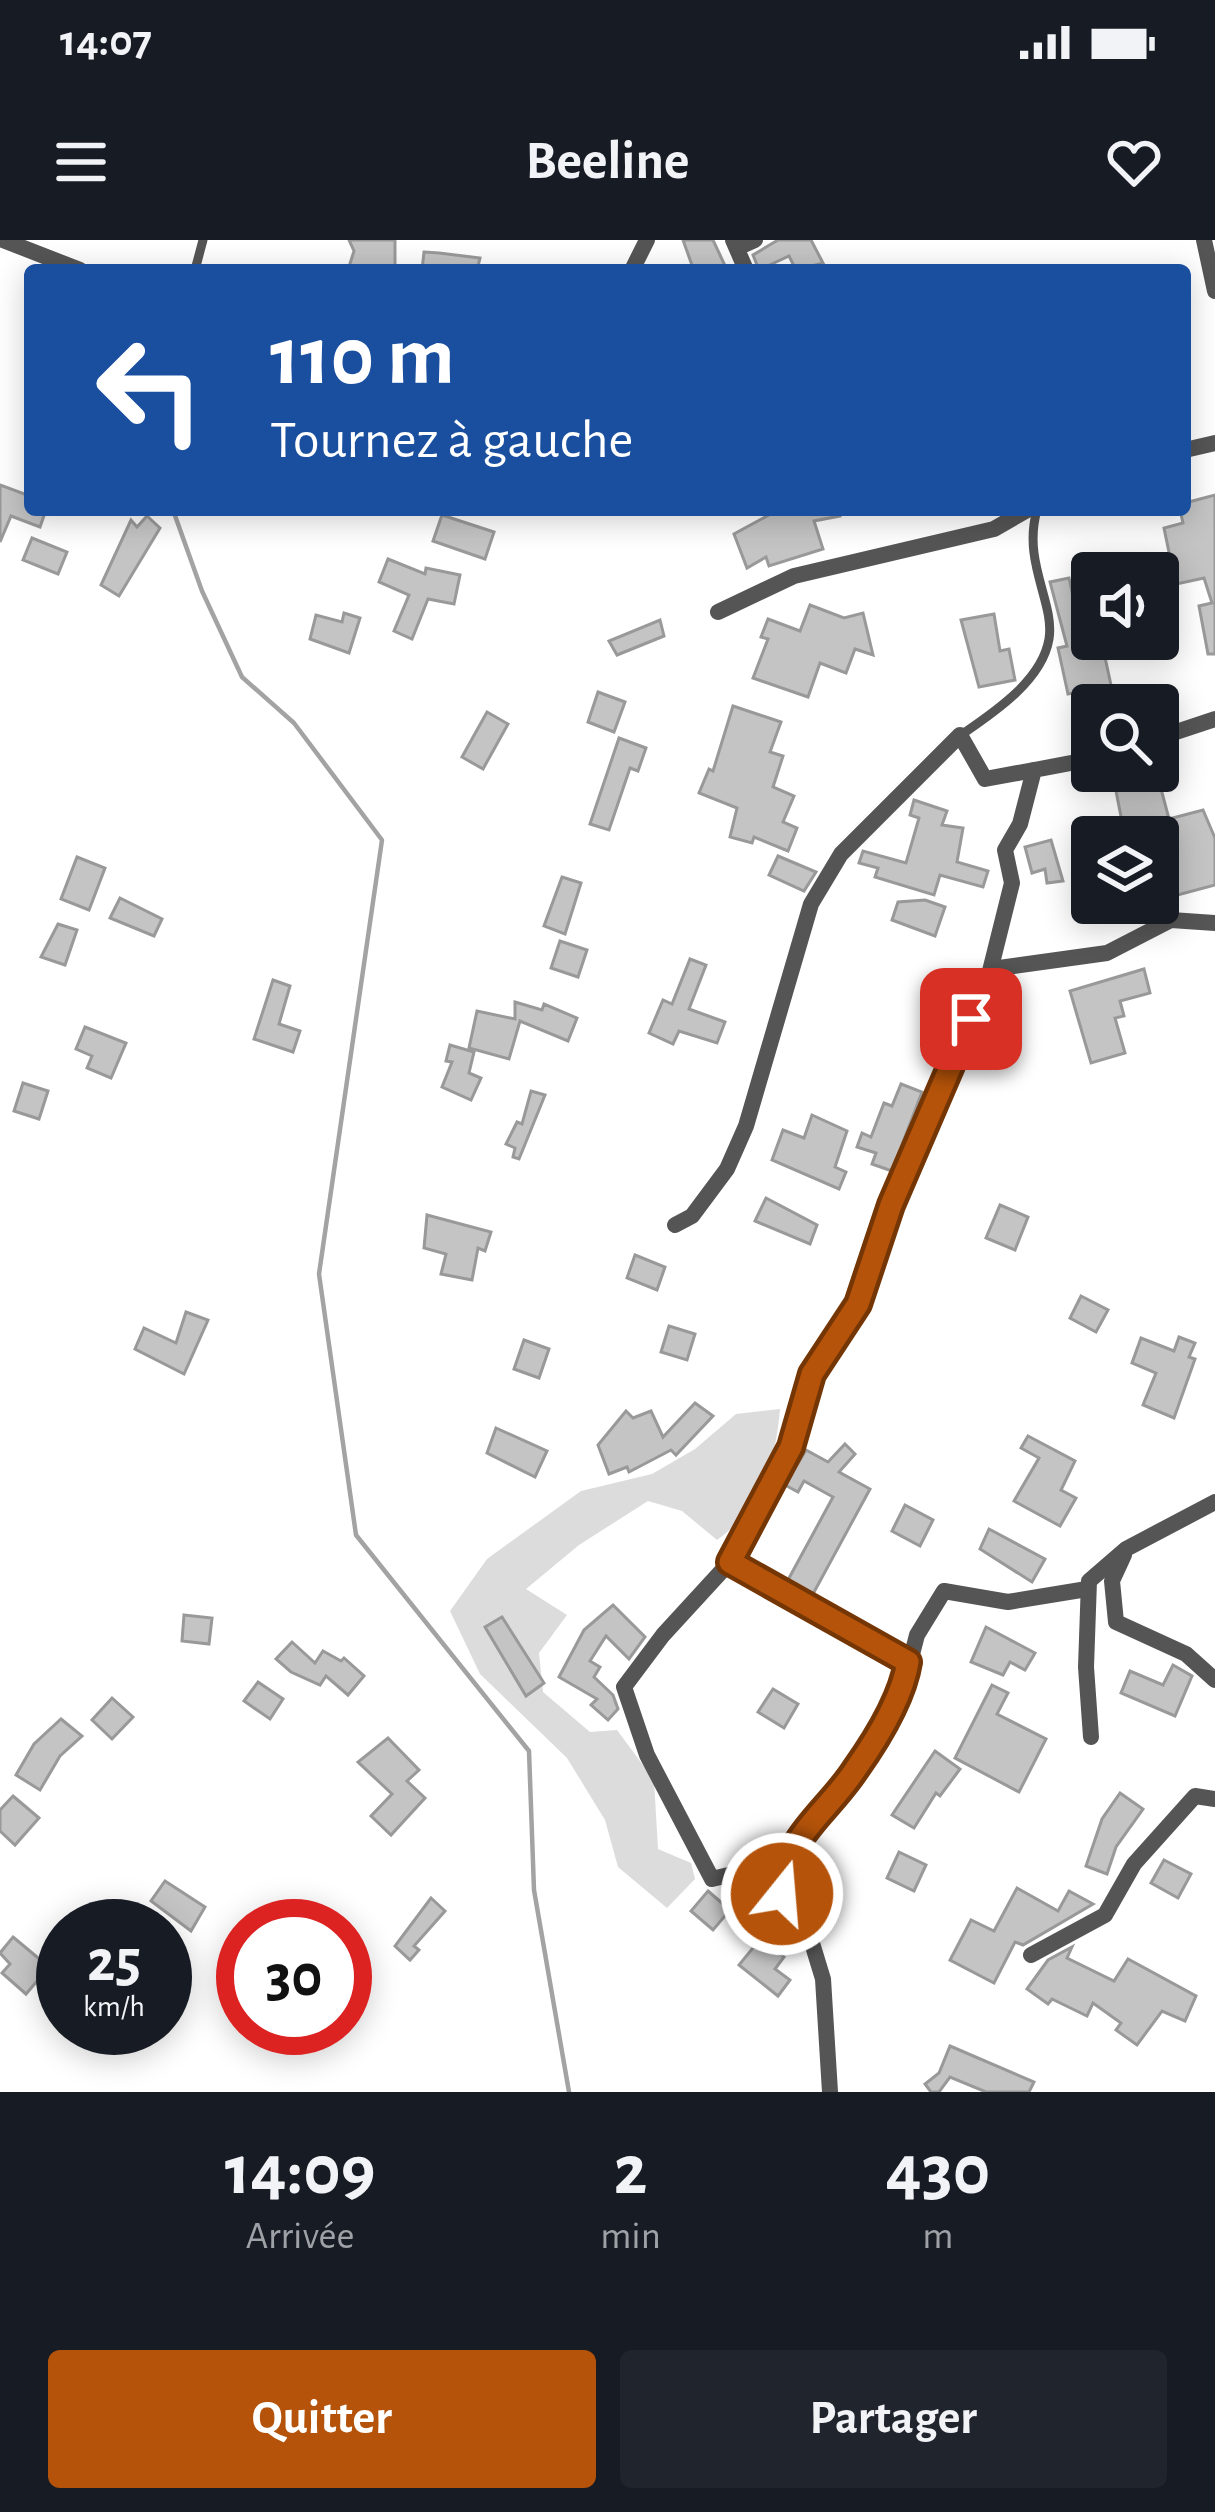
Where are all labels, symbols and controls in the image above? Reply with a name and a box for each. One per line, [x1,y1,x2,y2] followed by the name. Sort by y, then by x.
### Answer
[60,19,152,64] text: 14:07
[48,129,114,195] icon: menu
[1101,129,1167,195] icon: heart
[525,135,690,189] text: Beeline
[72,312,228,468] icon: left
[270,316,455,400] text: 110 m
[270,414,633,468] text: Tournez à gauche
[1071,552,1179,924] map controls
[1071,552,1179,660] button: sound
[1071,684,1179,792] button: search
[1071,816,1179,924] button: layers
[920,968,1022,1070] pin
[938,986,1004,1052] icon: arrive
[719,1831,845,1957] position arrow
[216,1899,372,2055] speed limit sign: 30
[87,1932,141,1992] text: 25
[83,1992,145,2022] text: km/h
[225,2135,376,2207] text: 14:09
[614,2135,648,2207] text: 2
[886,2135,990,2207] text: 430
[246,2217,354,2256] text: Arrivée
[600,2217,661,2256] text: min
[922,2217,954,2256] text: m
[48,2350,596,2488] button: Quitter
[620,2350,1167,2488] button: Partager

